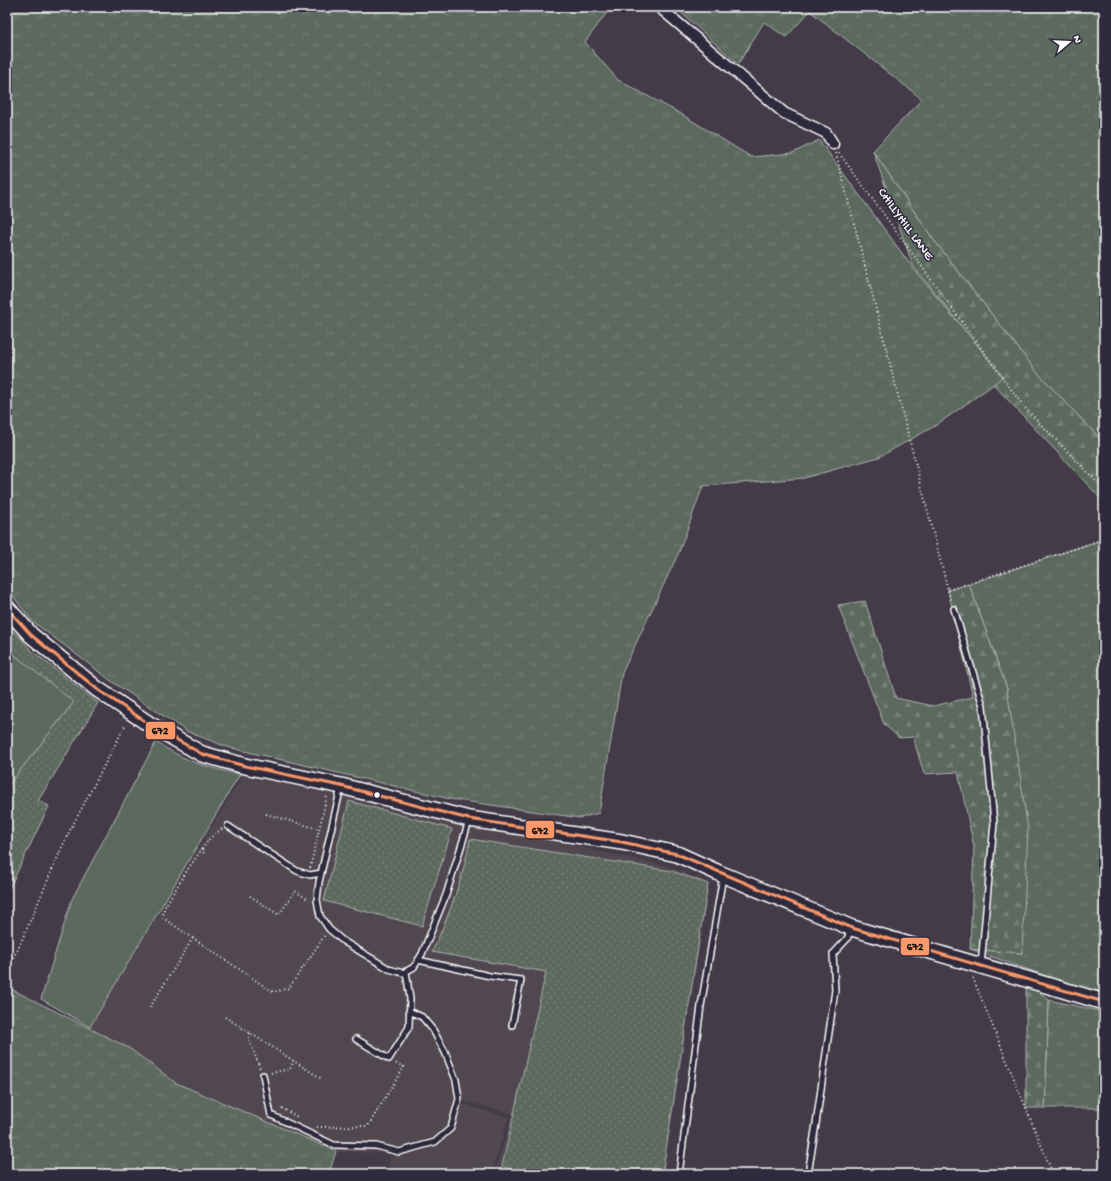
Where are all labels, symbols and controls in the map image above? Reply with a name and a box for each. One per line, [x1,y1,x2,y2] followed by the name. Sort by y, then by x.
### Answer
[1049,22,1089,62] north arrow
[1070,34,1083,45] text: N
[874,186,937,264] street label: CHILLYHILL LANE
[145,721,176,740] line badge: 672
[152,726,169,738] text: 672
[372,790,382,800] unlabelled marker
[525,820,555,839] line badge: 672
[532,826,549,838] text: 672
[900,937,930,956] line badge: 672
[907,942,924,954] text: 672

